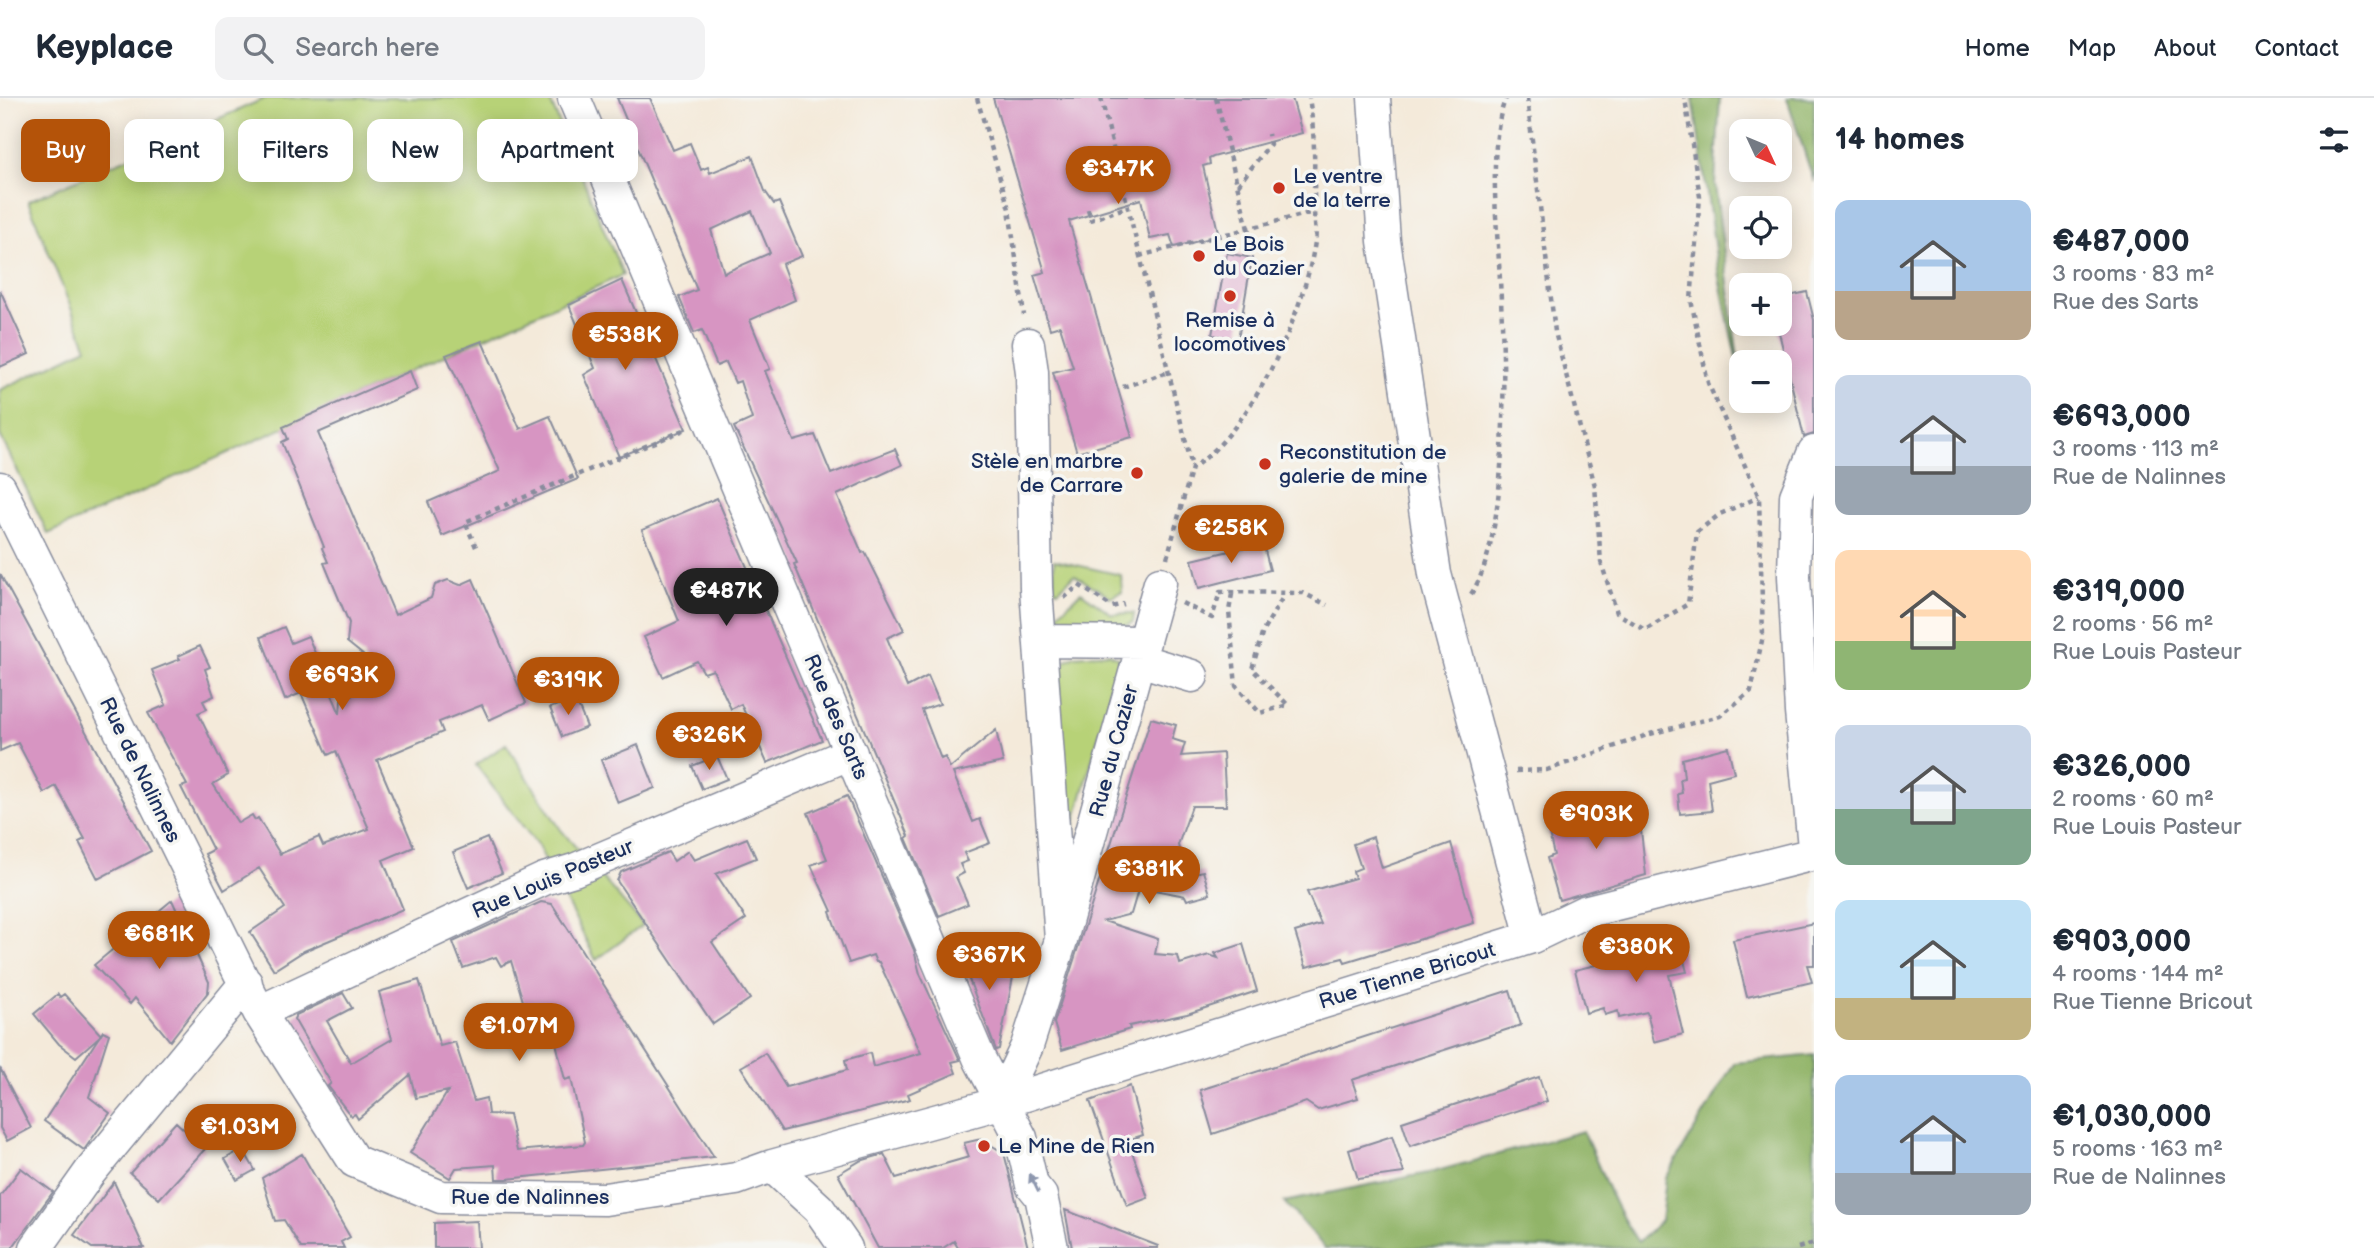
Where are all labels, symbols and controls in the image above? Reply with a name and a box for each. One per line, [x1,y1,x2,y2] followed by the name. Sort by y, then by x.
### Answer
[215,17,705,80] search box
[35,28,173,68] text: Keyplace
[239,29,277,67] icon: search
[295,33,439,64] text: Search here
[1965,34,2030,63] text: Home
[2068,34,2116,63] text: Map
[2154,34,2216,63] text: About
[2254,34,2339,63] text: Contact
[21,119,110,182] chip: Buy
[124,119,224,182] chip: Rent
[238,119,353,182] chip: Filters
[367,119,463,182] chip: New
[477,119,638,182] chip: Apartment
[1729,119,1792,182] north arrow
[1729,119,1792,413] map controls
[2315,121,2353,159] icon: filters
[1835,122,1964,158] text: 14 homes
[1069,146,1167,206] pin: €347K
[1082,155,1154,183] text: €347K
[1293,164,1391,213] place label: Le ventre de la terre
[1271,180,1287,196] marker: Le ventre de la terre
[1729,196,1792,259] button: locate
[2052,224,2190,260] text: €487,000
[1891,228,1975,312] icon: home
[1213,232,1305,281] place label: Le Bois du Cazier
[1191,248,1207,264] marker: Le Bois du Cazier
[2052,260,2214,288] text: 3 rooms · 83 m²
[1729,273,1792,336] button: +
[1222,288,1238,304] marker: Remise à locomotives
[2052,288,2199,316] text: Rue des Sarts
[1174,308,1286,357] place label: Remise à locomotives
[576,313,674,372] pin: €538K
[588,321,662,349] text: €538K
[1729,350,1792,413] button: −
[2052,399,2191,435] text: €693,000
[1891,403,1975,487] icon: home
[2052,435,2219,463] text: 3 rooms · 113 m²
[1279,440,1446,489] place label: Reconstitution de galerie de mine
[971,449,1123,498] place label: Stèle en marbre de Carrare
[1257,456,1273,472] marker: Reconstitution de galerie de mine
[2052,463,2226,491] text: Rue de Nalinnes
[1129,465,1145,481] marker: Stèle en marbre de Carrare
[1182,505,1280,565] pin: €258K
[1194,514,1268,542] text: €258K
[677,568,775,628] pin: €487K
[2052,574,2185,610] text: €319,000
[689,577,763,605] text: €487K
[1891,578,1975,662] icon: home
[2052,610,2214,638] text: 2 rooms · 56 m²
[2052,638,2241,666] text: Rue Louis Pasteur
[798,650,874,784] street label: Rue des Sarts
[293,652,391,712] pin: €693K
[519,658,617,717] pin: €319K
[305,661,379,689] text: €693K
[533,666,603,694] text: €319K
[1084,682,1144,820] street label: Rue du Cazier
[94,693,186,847] street label: Rue de Nalinnes
[660,712,758,772] pin: €326K
[672,721,746,749] text: €326K
[2052,749,2191,785] text: €326,000
[1891,753,1975,837] icon: home
[2052,785,2214,813] text: 2 rooms · 60 m²
[1547,792,1645,851] pin: €903K
[1559,800,1633,828] text: €903K
[2052,813,2241,841] text: Rue Louis Pasteur
[469,834,638,924] street label: Rue Louis Pasteur
[1100,846,1198,906] pin: €381K
[1114,855,1184,883] text: €381K
[110,912,208,971] pin: €681K
[124,920,194,948] text: €681K
[1587,924,1685,984] pin: €380K
[2052,924,2191,960] text: €903,000
[1891,928,1975,1012] icon: home
[940,932,1038,992] pin: €367K
[1599,933,1673,961] text: €380K
[1316,937,1499,1015] street label: Rue Tienne Bricout
[952,941,1026,969] text: €367K
[2052,960,2224,988] text: 4 rooms · 144 m²
[2052,988,2252,1016] text: Rue Tienne Bricout
[462,1004,576,1063] pin: €1.07M
[480,1012,558,1040] text: €1.07M
[2052,1099,2212,1135] text: €1,030,000
[1891,1103,1975,1187] icon: home
[183,1104,297,1164] pin: €1.03M
[200,1113,280,1141] text: €1.03M
[998,1134,1155,1159] place label: Le Mine de Rien
[2052,1135,2223,1163] text: 5 rooms · 163 m²
[976,1138,992,1154] marker: Le Mine de Rien
[2052,1163,2226,1191] text: Rue de Nalinnes
[1029,1173,1040,1193] one-way arrow
[451,1185,609,1210] street label: Rue de Nalinnes

